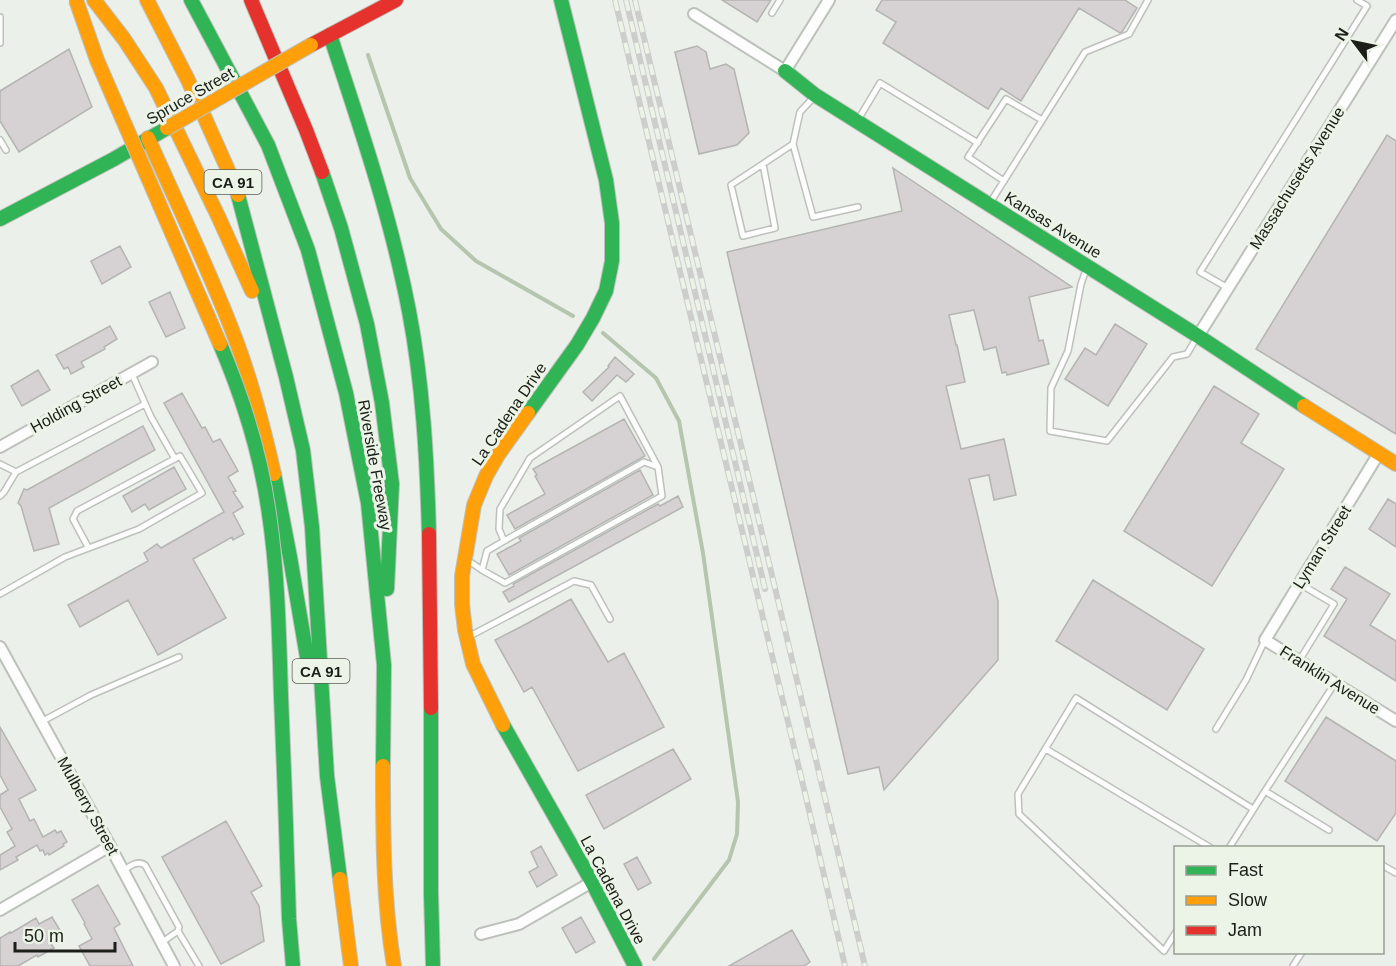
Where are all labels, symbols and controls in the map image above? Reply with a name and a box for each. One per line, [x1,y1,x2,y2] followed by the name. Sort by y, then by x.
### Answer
[1324,12,1384,72] north arrow
[1331,25,1352,44] text: N
[143,64,237,128] street label: Spruce Street
[1246,104,1348,252] street label: Massachusetts Avenue
[204,170,262,194] road number: CA 91
[1001,188,1105,262] street label: Kansas Avenue
[468,359,550,469] street label: La Cadena Drive
[28,372,125,436] street label: Holding Street
[355,398,395,532] street label: Riverside Freeway
[1290,502,1355,592] street label: Lyman Street
[1277,642,1383,718] street label: Franklin Avenue
[292,659,350,683] road number: CA 91
[54,754,122,858] street label: Mulberry Street
[577,833,649,947] street label: La Cadena Drive
[1174,846,1384,954] legend
[1228,860,1263,880] text: Fast
[1228,890,1268,910] text: Slow
[15,915,116,953] scale bar
[1228,920,1262,940] text: Jam
[24,926,64,946] text: 50 m

